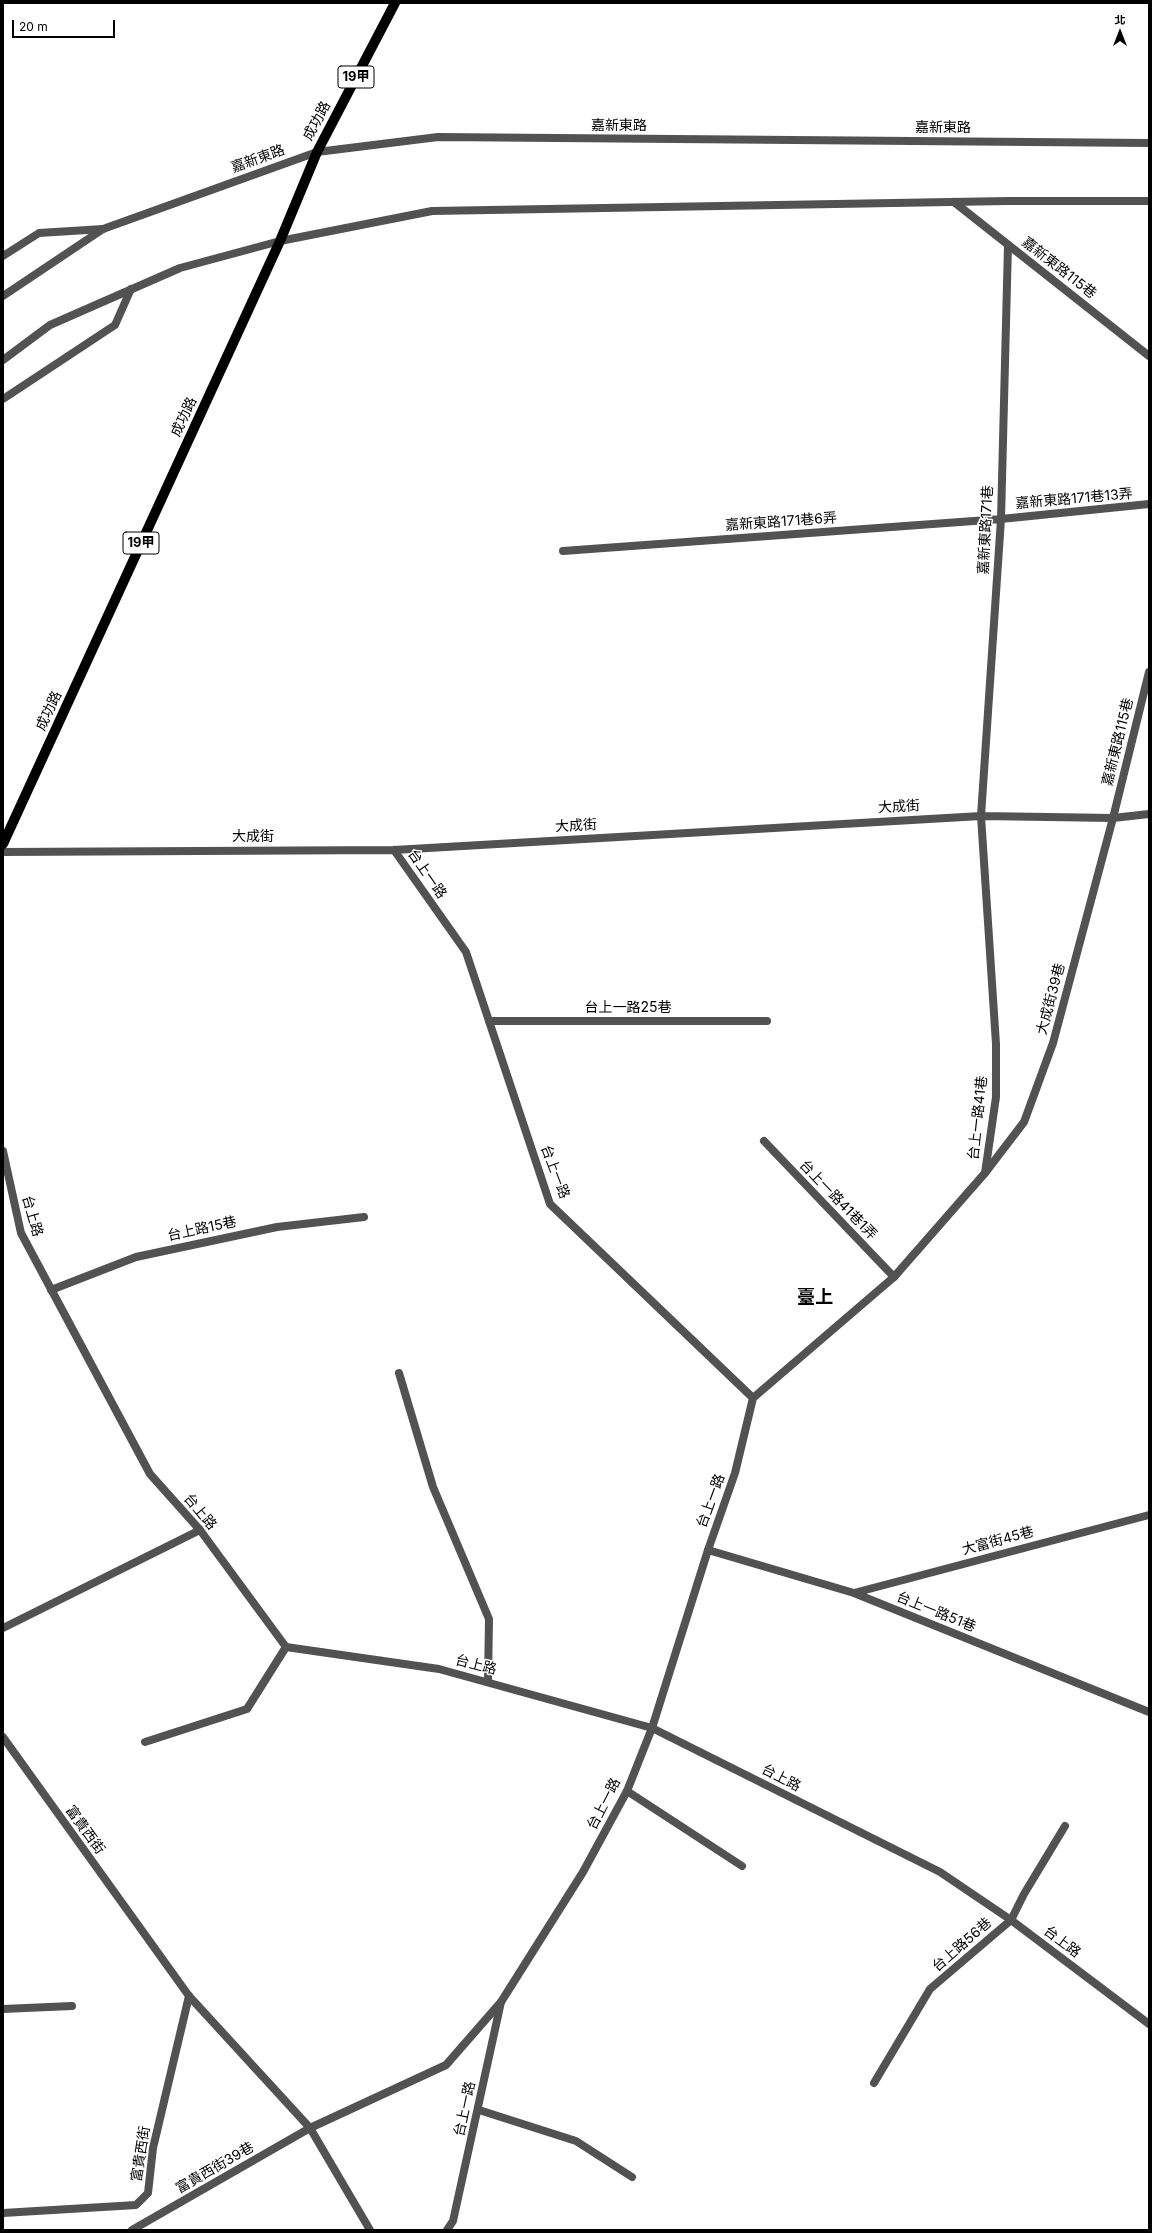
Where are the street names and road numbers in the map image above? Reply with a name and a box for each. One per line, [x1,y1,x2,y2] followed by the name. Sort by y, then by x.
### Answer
[338,66,374,88] road number: 19甲
[300,99,334,143] street label: 成功路
[591,118,647,134] street label: 嘉新東路
[915,120,971,136] street label: 嘉新東路
[229,142,287,176] street label: 嘉新東路
[1018,234,1100,302] street label: 嘉新東路115巷
[168,394,200,440] street label: 成功路
[975,485,997,575] street label: 嘉新東路171巷
[1015,486,1133,512] street label: 嘉新東路171巷13弄
[725,510,837,534] street label: 嘉新東路171巷6弄
[123,532,159,554] road number: 19甲
[33,688,65,734] street label: 成功路
[1099,696,1137,788] street label: 嘉新東路115巷
[878,798,920,816] street label: 大成街
[555,817,597,835] street label: 大成街
[232,829,274,845] street label: 大成街
[404,846,450,902] street label: 台上一路
[1033,961,1069,1037] street label: 大成街39巷
[584,1000,672,1016] street label: 台上一路25巷
[965,1075,991,1161] street label: 台上一路41巷
[537,1143,573,1201] street label: 台上一路
[796,1157,880,1243] street label: 台上一路41巷1弄
[18,1193,46,1239] street label: 台上路
[166,1213,238,1245] street label: 台上路15巷
[694,1472,728,1530] street label: 台上一路
[180,1491,220,1533] street label: 台上路
[960,1523,1036,1559] street label: 大富街45巷
[894,1588,978,1636] street label: 台上一路51巷
[454,1652,498,1678] street label: 台上路
[758,1761,804,1795] street label: 台上路
[584,1775,624,1833] street label: 台上一路
[62,1802,108,1858] street label: 富貴西街
[929,1915,995,1975] street label: 台上路56巷
[1040,1923,1084,1961] street label: 台上路
[451,2080,479,2138] street label: 台上一路
[128,2125,154,2183] street label: 富貴西街
[173,2139,257,2197] street label: 富貴西街39巷

